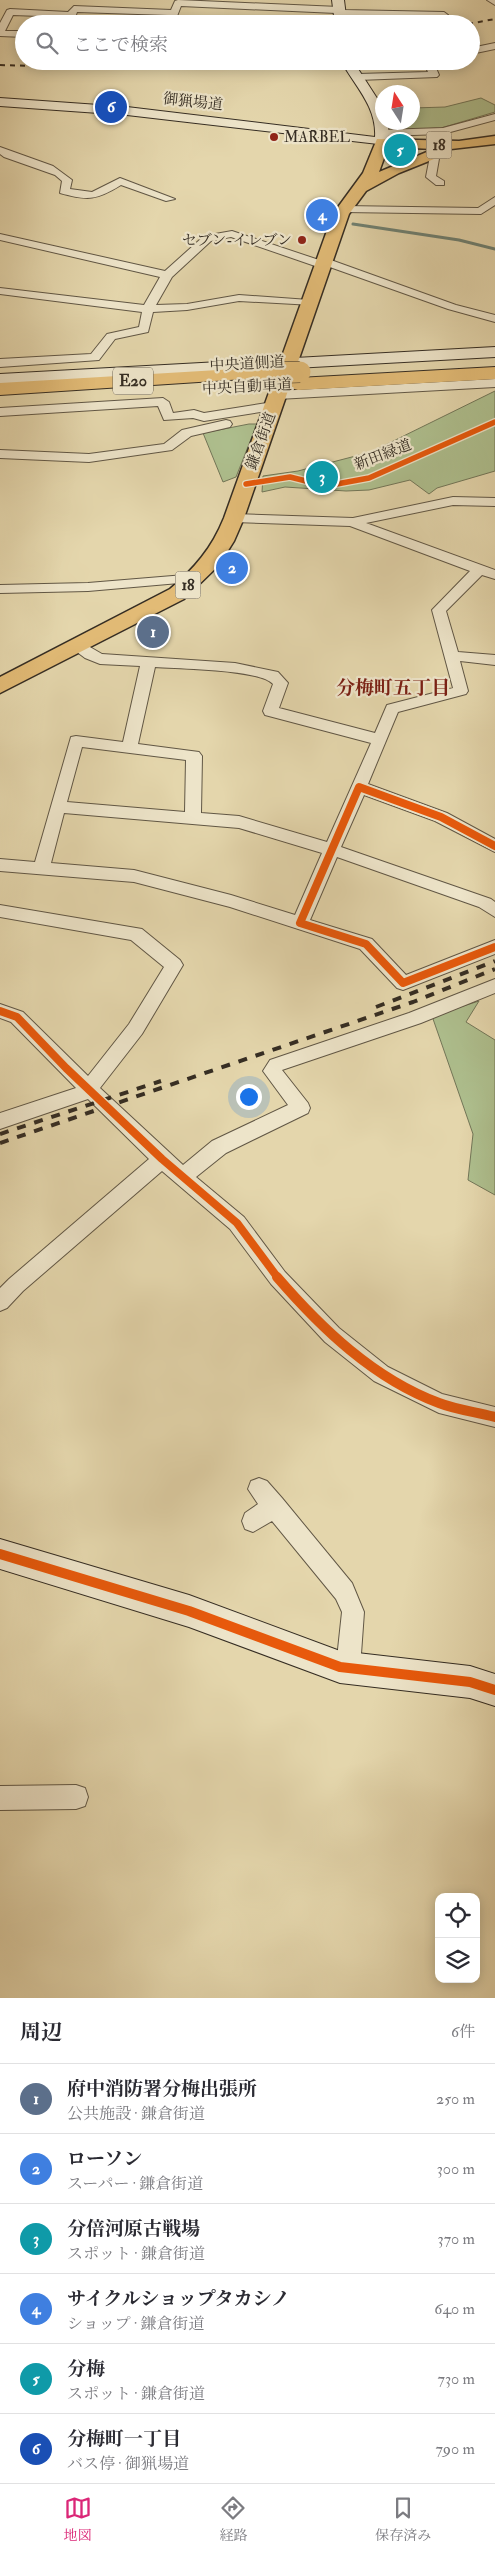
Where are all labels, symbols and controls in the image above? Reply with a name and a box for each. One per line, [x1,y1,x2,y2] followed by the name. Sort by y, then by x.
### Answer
[15,15,480,70] search box
[33,29,61,57] icon: search
[73,33,168,57] text: ここで検索
[375,85,420,130] north arrow
[95,88,127,126] pin: 6
[162,89,224,115] street label: 御猟場道
[284,128,350,147] place label: MARBEL
[268,131,280,143] marker: MARBEL
[384,131,416,169] pin: 5
[426,132,452,158] road number: 18
[306,196,338,234] pin: 4
[182,231,292,250] place label: セブン-イレブン
[296,234,308,246] marker: セブン-イレブン
[209,353,285,375] street label: 中央道側道
[113,368,153,394] road number: E20
[202,375,292,399] street label: 中央自動車道
[242,410,280,472] street label: 鎌倉街道
[352,435,414,475] street label: 新田緑道
[306,458,338,496] pin: 3
[216,549,248,587] pin: 2
[176,572,200,598] road number: 18
[137,613,169,651] pin: 1
[336,676,450,700] district label: 分梅町五丁目
[236,1084,262,1110] your location
[435,1893,480,1983] map controls
[435,1893,480,1938] button: locate
[435,1938,480,1983] button: layers
[20,2019,62,2046] text: 周辺
[451,2022,475,2042] text: 6件
[67,2077,257,2101] text: 府中消防署分梅出張所
[33,2089,39,2109] text: 1
[436,2089,475,2109] text: 250 m
[67,2104,205,2124] text: 公共施設 · 鎌倉街道
[67,2147,142,2171] text: ローソン
[32,2159,40,2179] text: 2
[437,2159,475,2179] text: 300 m
[67,2174,203,2194] text: スーパー · 鎌倉街道
[67,2217,200,2241] text: 分倍河原古戦場
[33,2229,39,2249] text: 3
[438,2229,475,2249] text: 370 m
[67,2244,205,2264] text: スポット · 鎌倉街道
[67,2287,290,2311] text: サイクルショップタカシノ
[32,2299,40,2319] text: 4
[434,2299,475,2319] text: 640 m
[67,2314,205,2334] text: ショップ · 鎌倉街道
[67,2357,105,2381] text: 分梅
[32,2369,40,2389] text: 5
[438,2369,475,2389] text: 730 m
[67,2384,205,2404] text: スポット · 鎌倉街道
[67,2427,181,2451] text: 分梅町一丁目
[32,2439,40,2459] text: 6
[435,2439,475,2459] text: 790 m
[67,2454,189,2474] text: バス停 · 御猟場道
[64,2494,92,2544] tab: 地図
[219,2494,247,2544] tab: 経路
[375,2494,431,2544] tab: 保存済み

